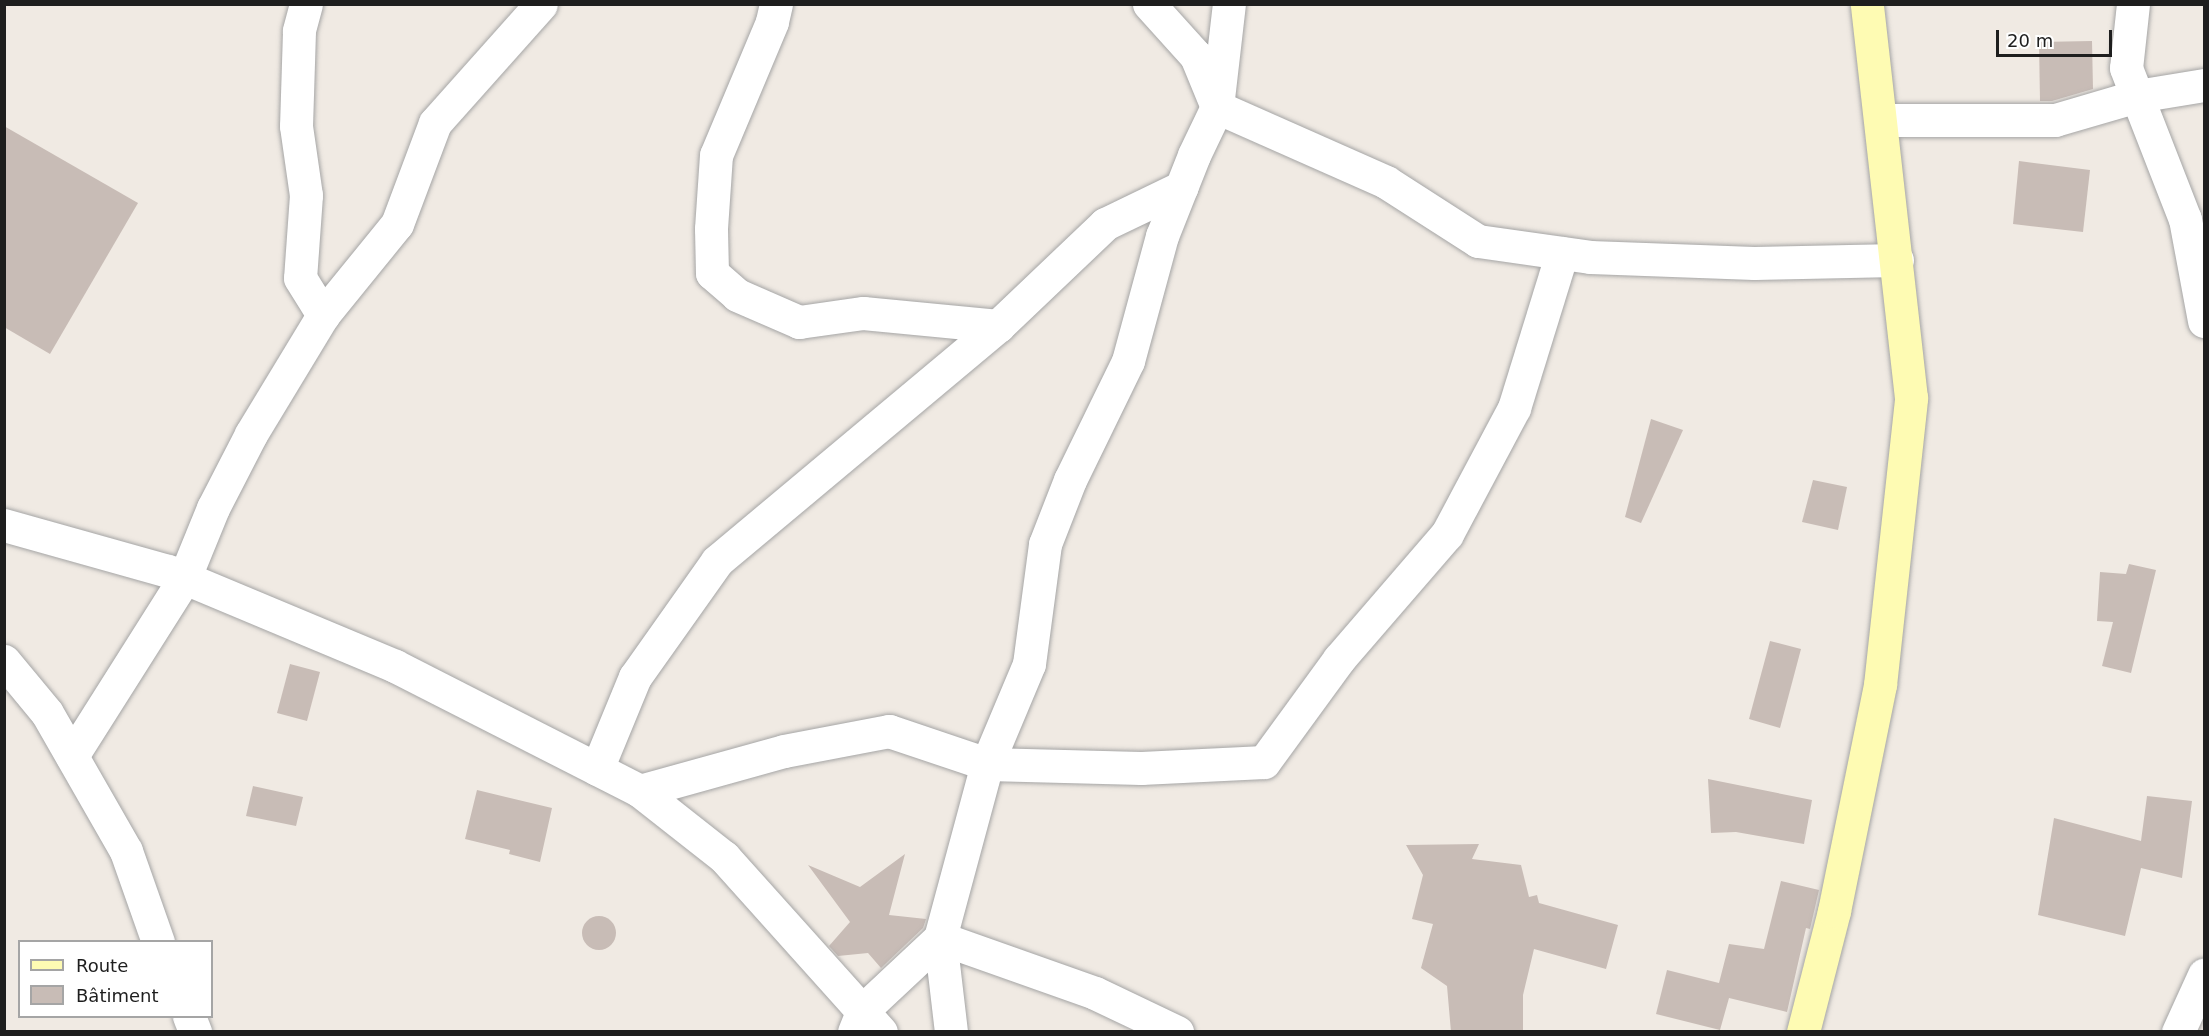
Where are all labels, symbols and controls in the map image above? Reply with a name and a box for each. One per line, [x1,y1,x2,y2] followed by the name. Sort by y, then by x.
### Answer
[1999,18,2114,56] scale bar
[2007,30,2053,51] text: 20 m
[18,940,213,1018] legend
[76,955,128,976] text: Route
[76,985,159,1006] text: Bâtiment

